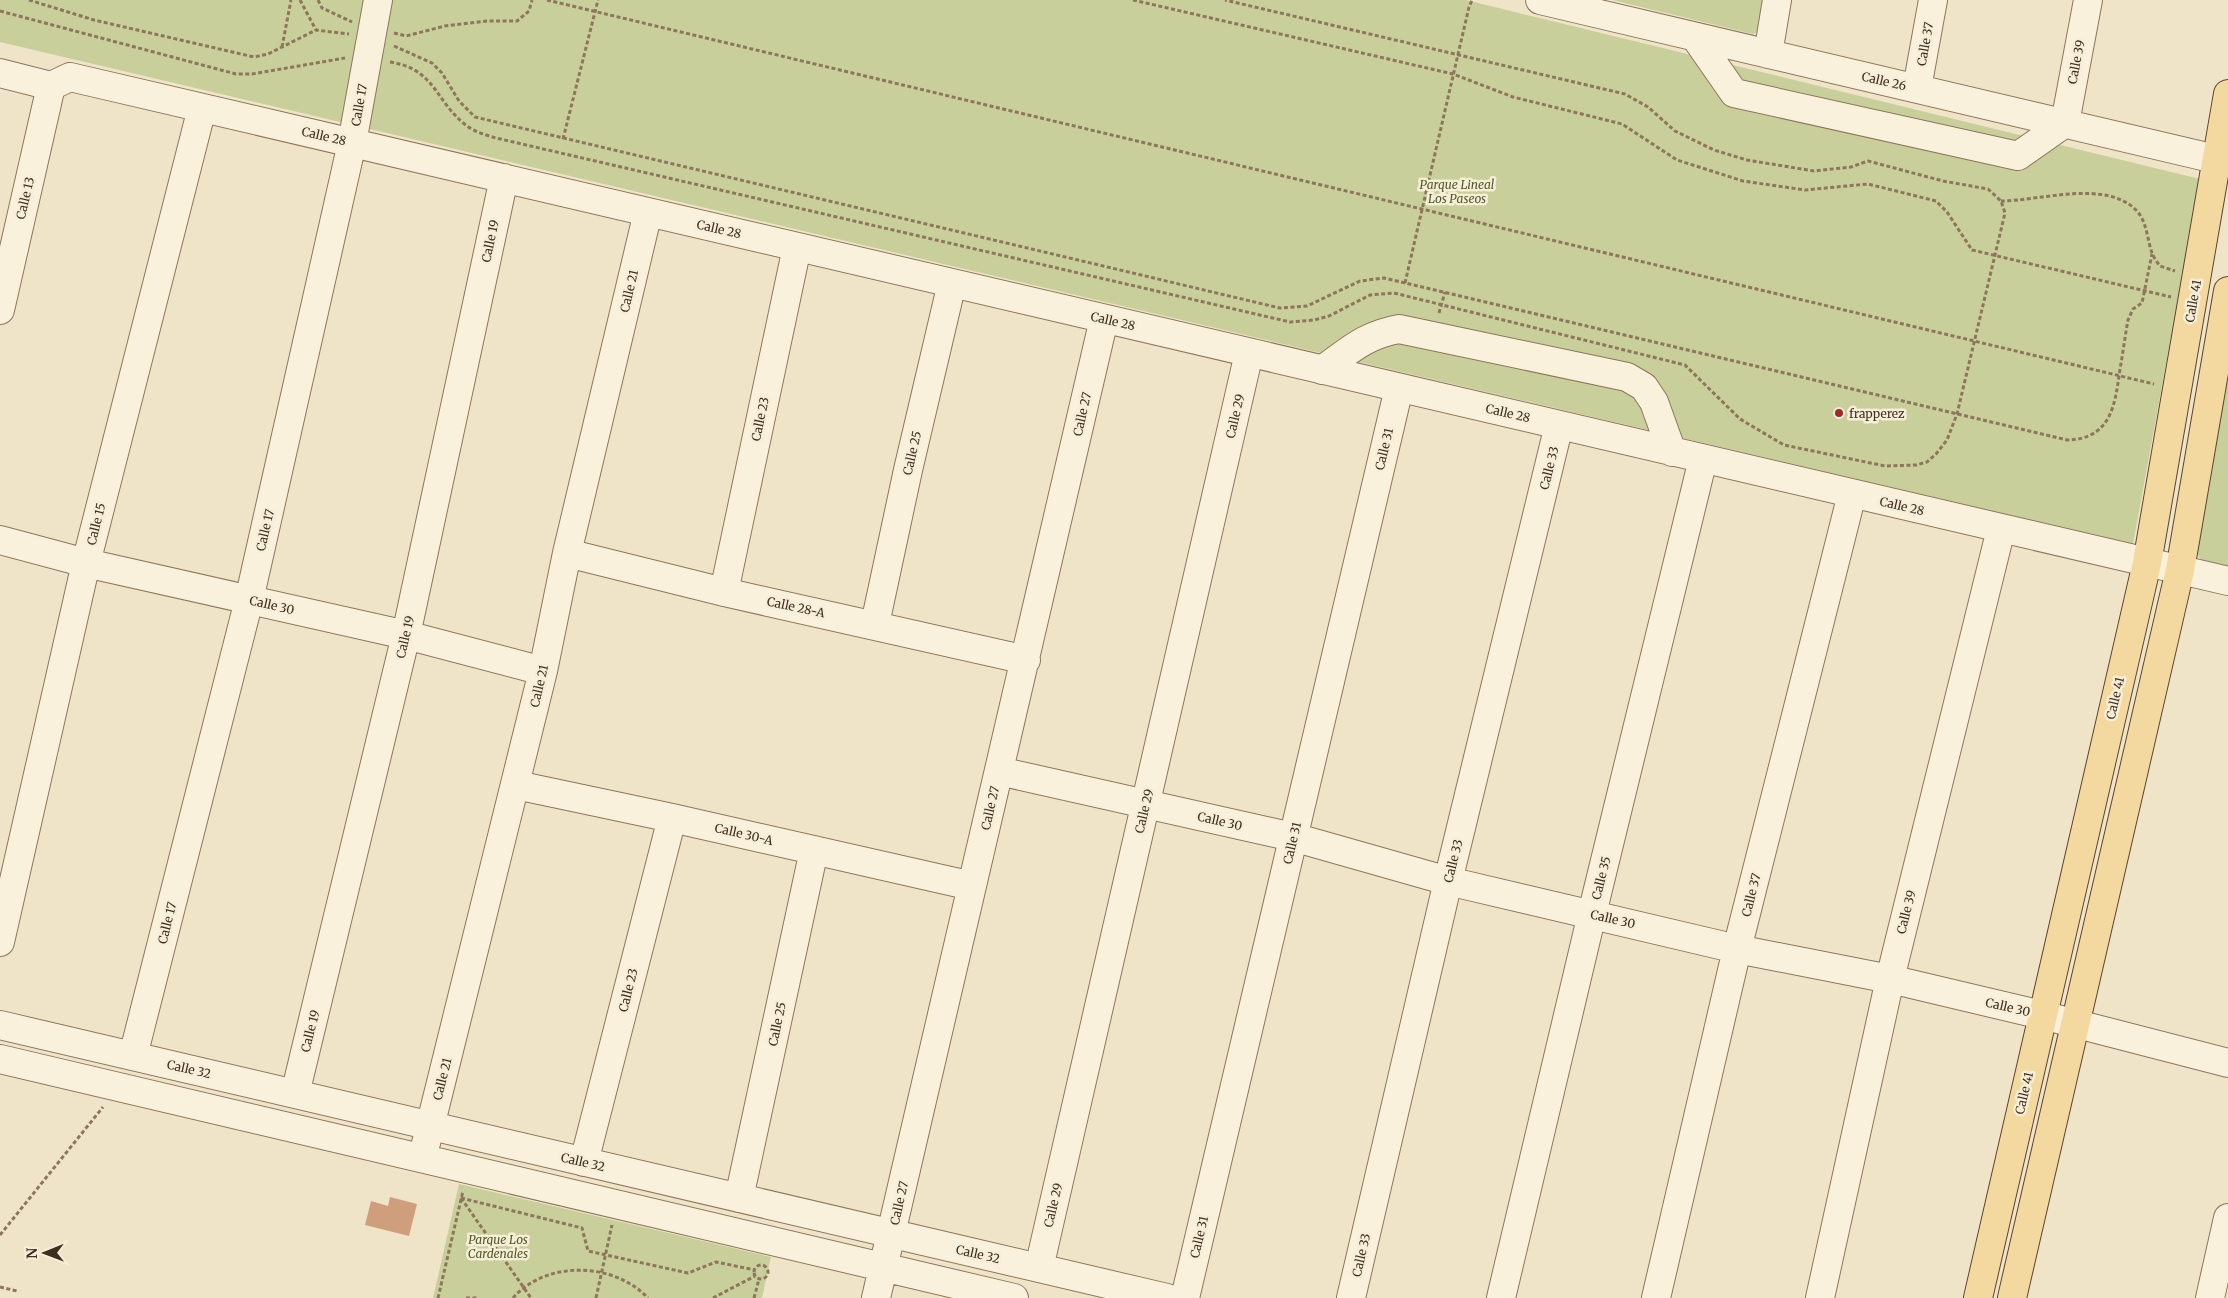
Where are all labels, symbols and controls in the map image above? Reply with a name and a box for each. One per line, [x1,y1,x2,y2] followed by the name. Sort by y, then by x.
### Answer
[1914,21,1936,67] street label: Calle 37
[2064,39,2088,85] street label: Calle 39
[1860,69,1908,93] street label: Calle 26
[348,83,370,127] street label: Calle 17
[300,124,348,148] street label: Calle 28
[13,175,37,221] street label: Calle 13
[1420,177,1495,206] park label: Parque Lineal Los Paseos
[695,217,743,241] street label: Calle 28
[478,218,502,264] street label: Calle 19
[617,268,641,314] street label: Calle 21
[2182,278,2204,323] street label: Calle 41
[1089,309,1137,333] street label: Calle 28
[1070,390,1094,437] street label: Calle 27
[1223,392,1247,440] street label: Calle 29
[748,396,772,442] street label: Calle 23
[1484,401,1532,425] street label: Calle 28
[1849,406,1905,421] place label: frapperez
[1833,407,1845,419] marker: frapperez
[1372,426,1396,472] street label: Calle 31
[900,430,924,476] street label: Calle 25
[1536,445,1562,491] street label: Calle 33
[1878,494,1926,518] street label: Calle 28
[84,501,108,547] street label: Calle 15
[253,507,277,552] street label: Calle 17
[248,593,296,617] street label: Calle 30
[766,594,827,621] street label: Calle 28-A
[393,614,417,660] street label: Calle 19
[527,663,551,709] street label: Calle 21
[2103,675,2127,721] street label: Calle 41
[978,784,1002,831] street label: Calle 27
[1132,787,1156,835] street label: Calle 29
[1196,809,1244,833] street label: Calle 30
[713,820,775,848] street label: Calle 30-A
[1280,820,1304,866] street label: Calle 31
[1440,838,1466,884] street label: Calle 33
[1588,855,1614,901] street label: Calle 35
[1738,872,1764,918] street label: Calle 37
[1893,888,1919,936] street label: Calle 39
[155,900,179,945] street label: Calle 17
[1589,907,1637,931] street label: Calle 30
[615,966,641,1013] street label: Calle 23
[1984,995,2032,1019] street label: Calle 30
[765,1001,789,1047] street label: Calle 25
[298,1008,322,1054] street label: Calle 19
[430,1056,455,1102] street label: Calle 21
[166,1057,212,1081] street label: Calle 32
[2012,1070,2036,1116] street label: Calle 41
[560,1150,606,1174] street label: Calle 32
[887,1179,911,1226] street label: Calle 27
[1041,1181,1065,1229] street label: Calle 29
[1187,1214,1211,1260] street label: Calle 31
[20,1228,70,1278] north arrow
[468,1232,528,1261] park label: Parque Los Cardenales
[1349,1232,1373,1278] street label: Calle 33
[955,1242,1001,1266] street label: Calle 32
[23,1248,41,1259] text: N

